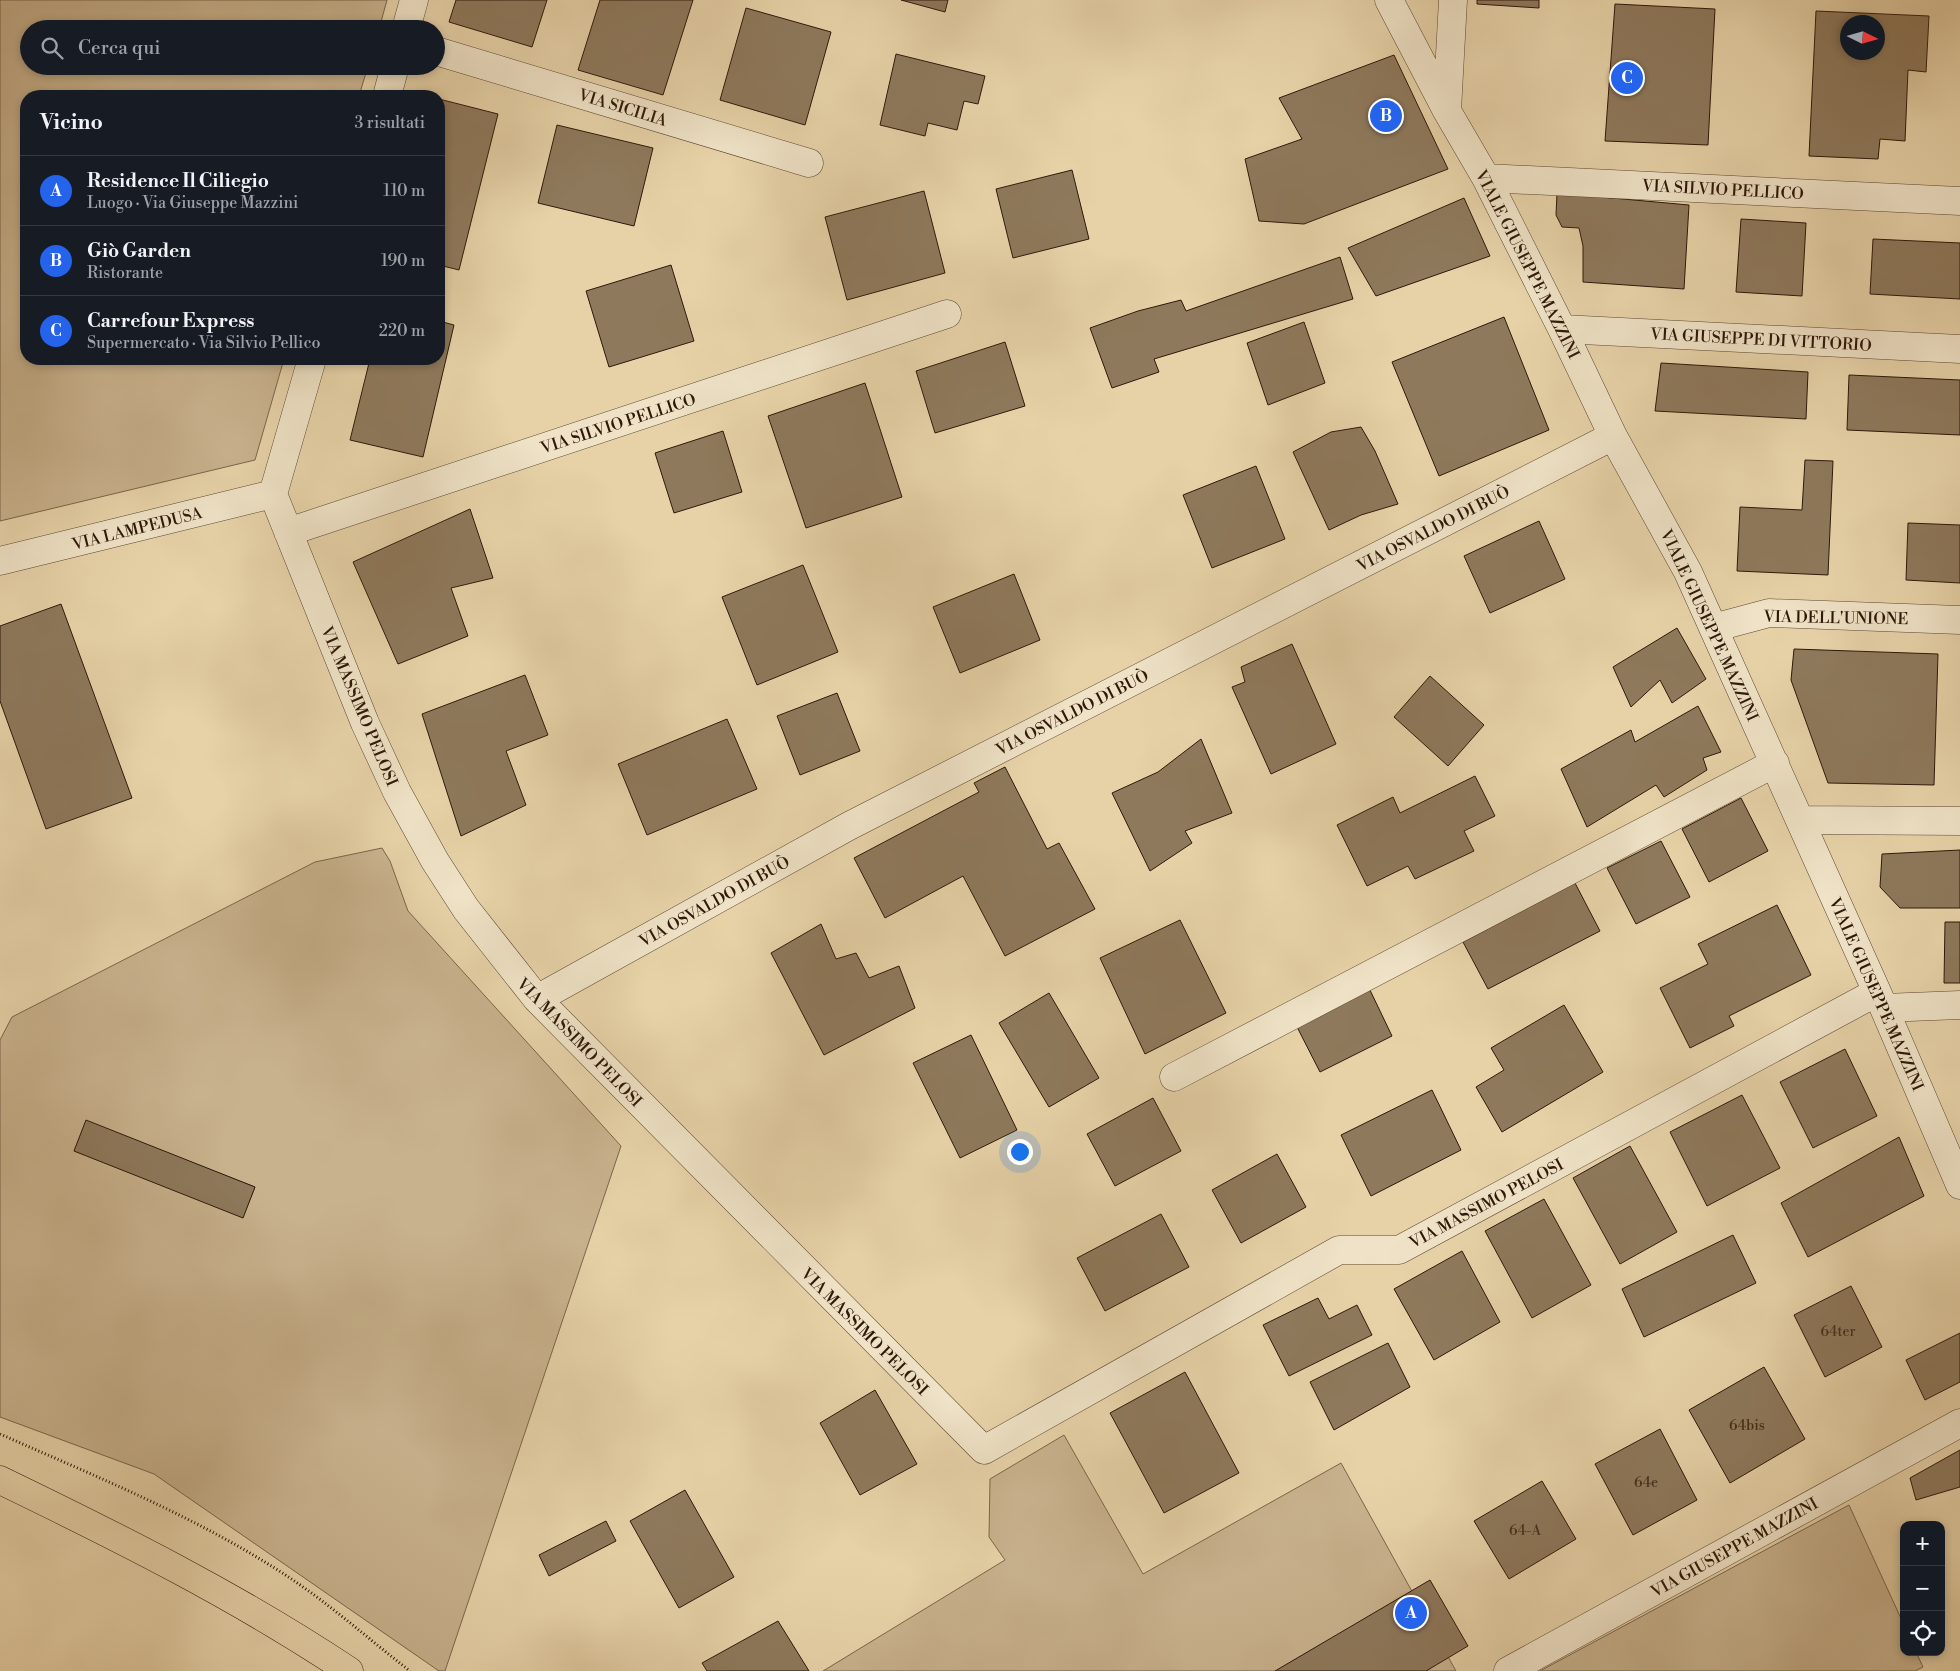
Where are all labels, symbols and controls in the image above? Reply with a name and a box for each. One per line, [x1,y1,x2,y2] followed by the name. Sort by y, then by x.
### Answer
[1840,15,1885,60] north arrow
[20,20,445,75] search box
[38,34,66,62] icon: search
[78,36,161,60] text: Cerca qui
[1611,59,1643,97] pin: C
[575,85,670,131] street label: VIA SICILIA
[1370,97,1402,135] pin: B
[40,110,103,136] text: Vicino
[355,113,425,133] text: 3 risultati
[1470,166,1584,362] street label: VIALE GIUSEPPE MAZZINI
[87,169,269,193] text: Residence Il Ciliegio
[1641,176,1804,204] street label: VIA SILVIO PELLICO
[50,181,62,201] text: A
[383,181,425,201] text: 110 m
[87,193,298,213] text: Luogo · Via Giuseppe Mazzini
[87,239,191,263] text: Giò Garden
[50,251,62,271] text: B
[381,251,425,271] text: 190 m
[87,263,163,283] text: Ristorante
[87,309,255,333] text: Carrefour Express
[50,321,62,341] text: C
[379,321,425,341] text: 220 m
[1649,324,1872,356] street label: VIA GIUSEPPE DI VITTORIO
[87,333,320,353] text: Supermercato · Via Silvio Pellico
[537,389,698,459] street label: VIA SILVIO PELLICO
[1352,480,1513,577] street label: VIA OSVALDO DI BUÒ
[69,503,205,555] street label: VIA LAMPEDUSA
[1655,525,1762,725] street label: VIALE GIUSEPPE MAZZINI
[1762,607,1909,629] street label: VIA DELL'UNIONE
[316,623,402,789] street label: VIA MASSIMO PELOSI
[991,664,1152,761] street label: VIA OSVALDO DI BUÒ
[634,850,793,952] street label: VIA OSVALDO DI BUÒ
[1824,894,1928,1094] street label: VIALE GIUSEPPE MAZZINI
[512,973,646,1111] street label: VIA MASSIMO PELOSI
[1007,1139,1033,1165] your location
[1405,1155,1567,1253] street label: VIA MASSIMO PELOSI
[796,1263,932,1399] street label: VIA MASSIMO PELOSI
[1820,1323,1856,1341] house number: 64ter
[1729,1417,1765,1435] house number: 64bis
[1634,1474,1658,1492] house number: 64e
[1647,1494,1821,1603] street label: VIA GIUSEPPE MAZZINI
[1900,1521,1945,1656] map controls
[1900,1521,1945,1566] button: +
[1509,1522,1541,1540] house number: 64-A
[1900,1566,1945,1611] button: −
[1395,1594,1427,1632] pin: A
[1900,1611,1945,1656] button: locate

